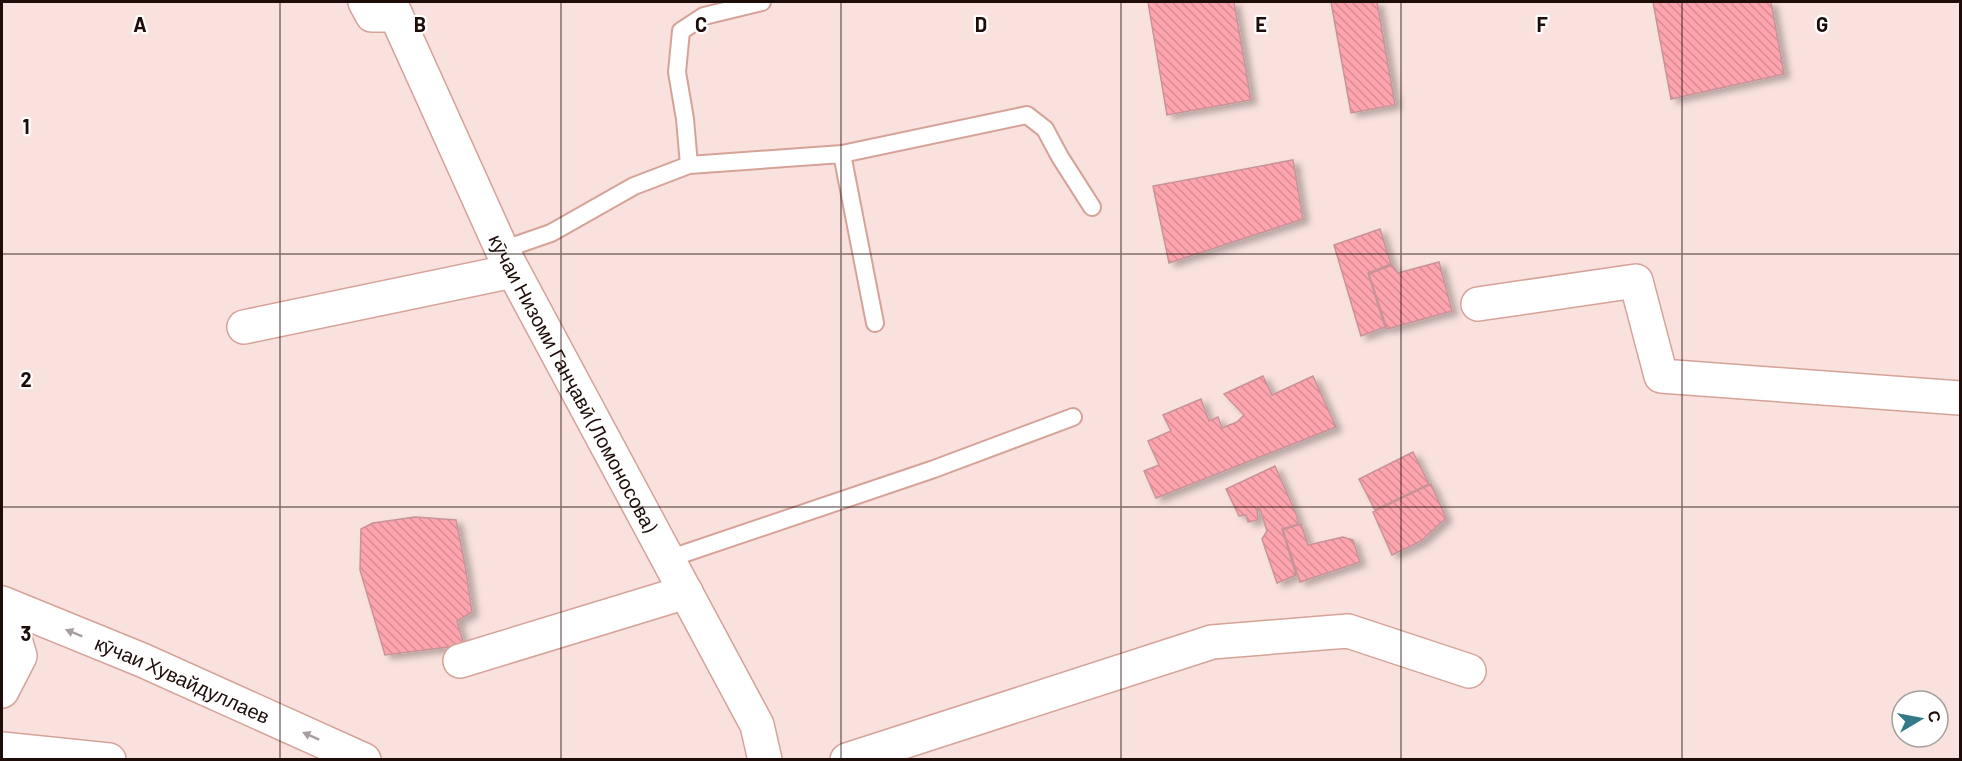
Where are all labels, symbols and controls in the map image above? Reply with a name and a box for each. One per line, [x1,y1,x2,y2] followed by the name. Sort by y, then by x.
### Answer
[133,12,147,36] text: A
[414,12,426,36] text: B
[695,12,707,36] text: C
[975,12,987,36] text: D
[1255,12,1267,36] text: E
[1536,12,1548,36] text: F
[1816,12,1828,36] text: G
[22,114,30,138] text: 1
[484,230,663,536] street label: кӯчаи Низоми Ганҷавӣ (Ломоносова)
[20,367,32,391] text: 2
[21,621,31,645] text: 3
[65,628,83,638] one-way arrow
[92,630,274,728] street label: кӯчаи Хувайдуллаев
[1890,689,1950,749] north arrow
[1925,709,1946,724] text: С
[302,730,320,740] one-way arrow

